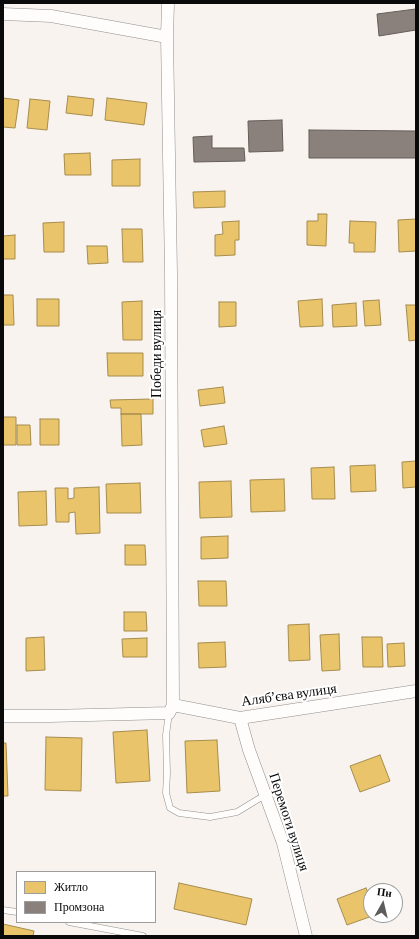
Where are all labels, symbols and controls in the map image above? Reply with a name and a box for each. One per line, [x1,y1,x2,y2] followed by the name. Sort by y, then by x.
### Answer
[149,310,165,398] street label: Победи вулиця
[240,680,338,710] street label: Аляб’єва вулиця
[265,771,313,873] street label: Перемоги вулиця
[16,871,156,923] legend
[54,880,88,894] text: Житло
[363,883,403,923] north arrow
[376,885,393,899] text: Пн
[54,900,104,914] text: Промзона

